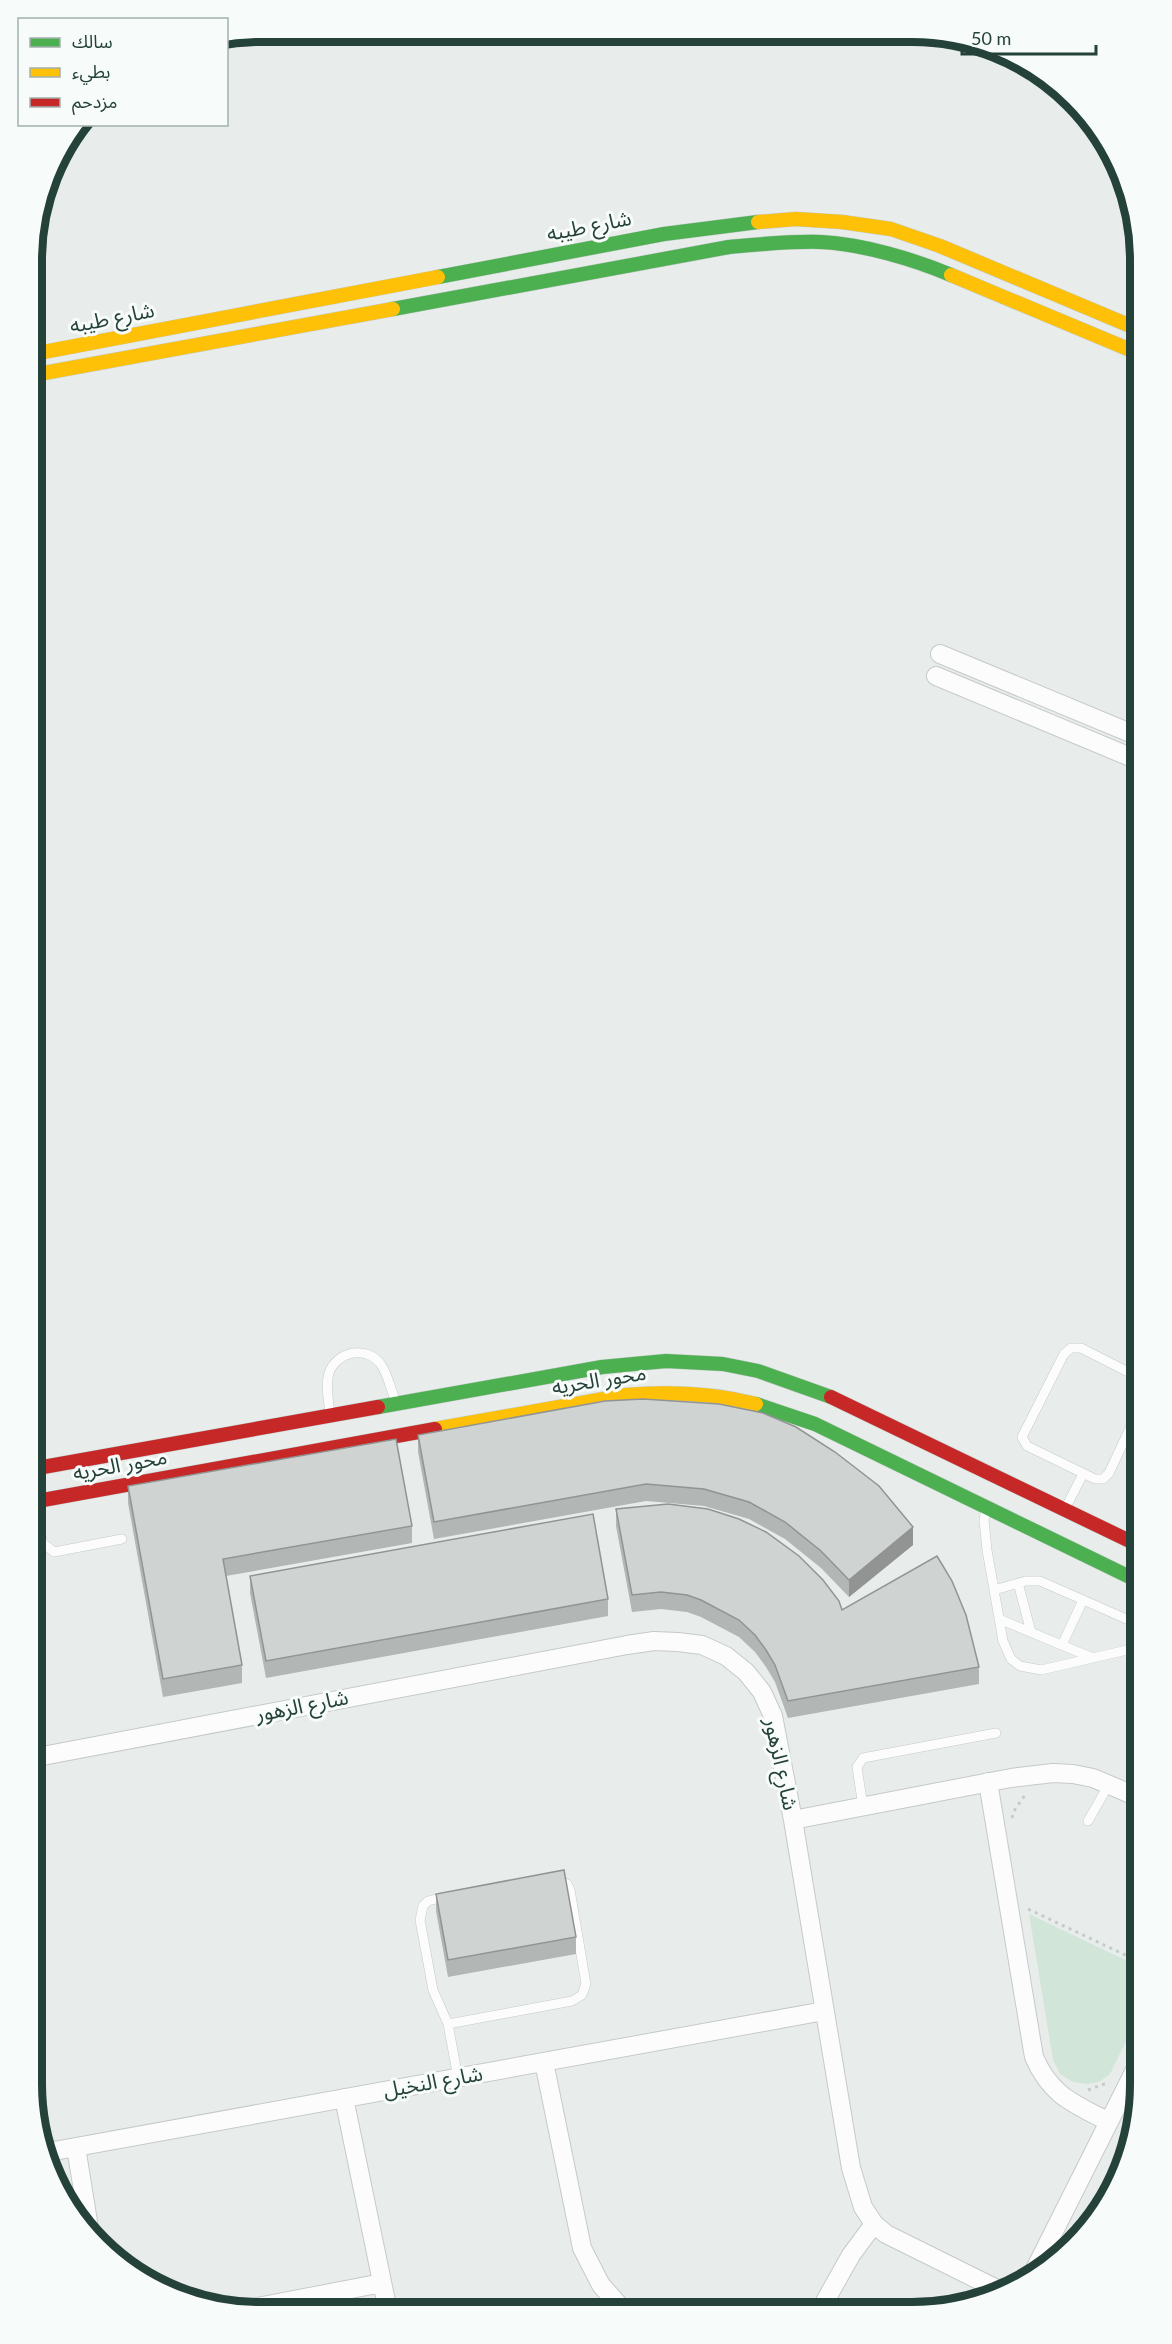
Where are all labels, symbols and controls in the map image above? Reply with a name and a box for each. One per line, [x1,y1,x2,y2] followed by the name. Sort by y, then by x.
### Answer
[18,18,228,126] legend
[962,18,1096,56] scale bar
[971,27,1011,49] text: 50 m
[72,30,113,52] text: سالك
[72,60,110,85] text: بطيء
[72,90,117,115] text: مزدحم
[544,204,634,249] street label: شارع طيبه
[67,296,157,341] street label: شارع طيبه
[550,1359,648,1399] street label: محور الحريه
[71,1443,169,1485] street label: محور الحريه
[252,1683,351,1730] street label: شارع الزهور
[756,1714,804,1813] street label: شارع الزهور
[381,2059,485,2105] street label: شارع النخيل

